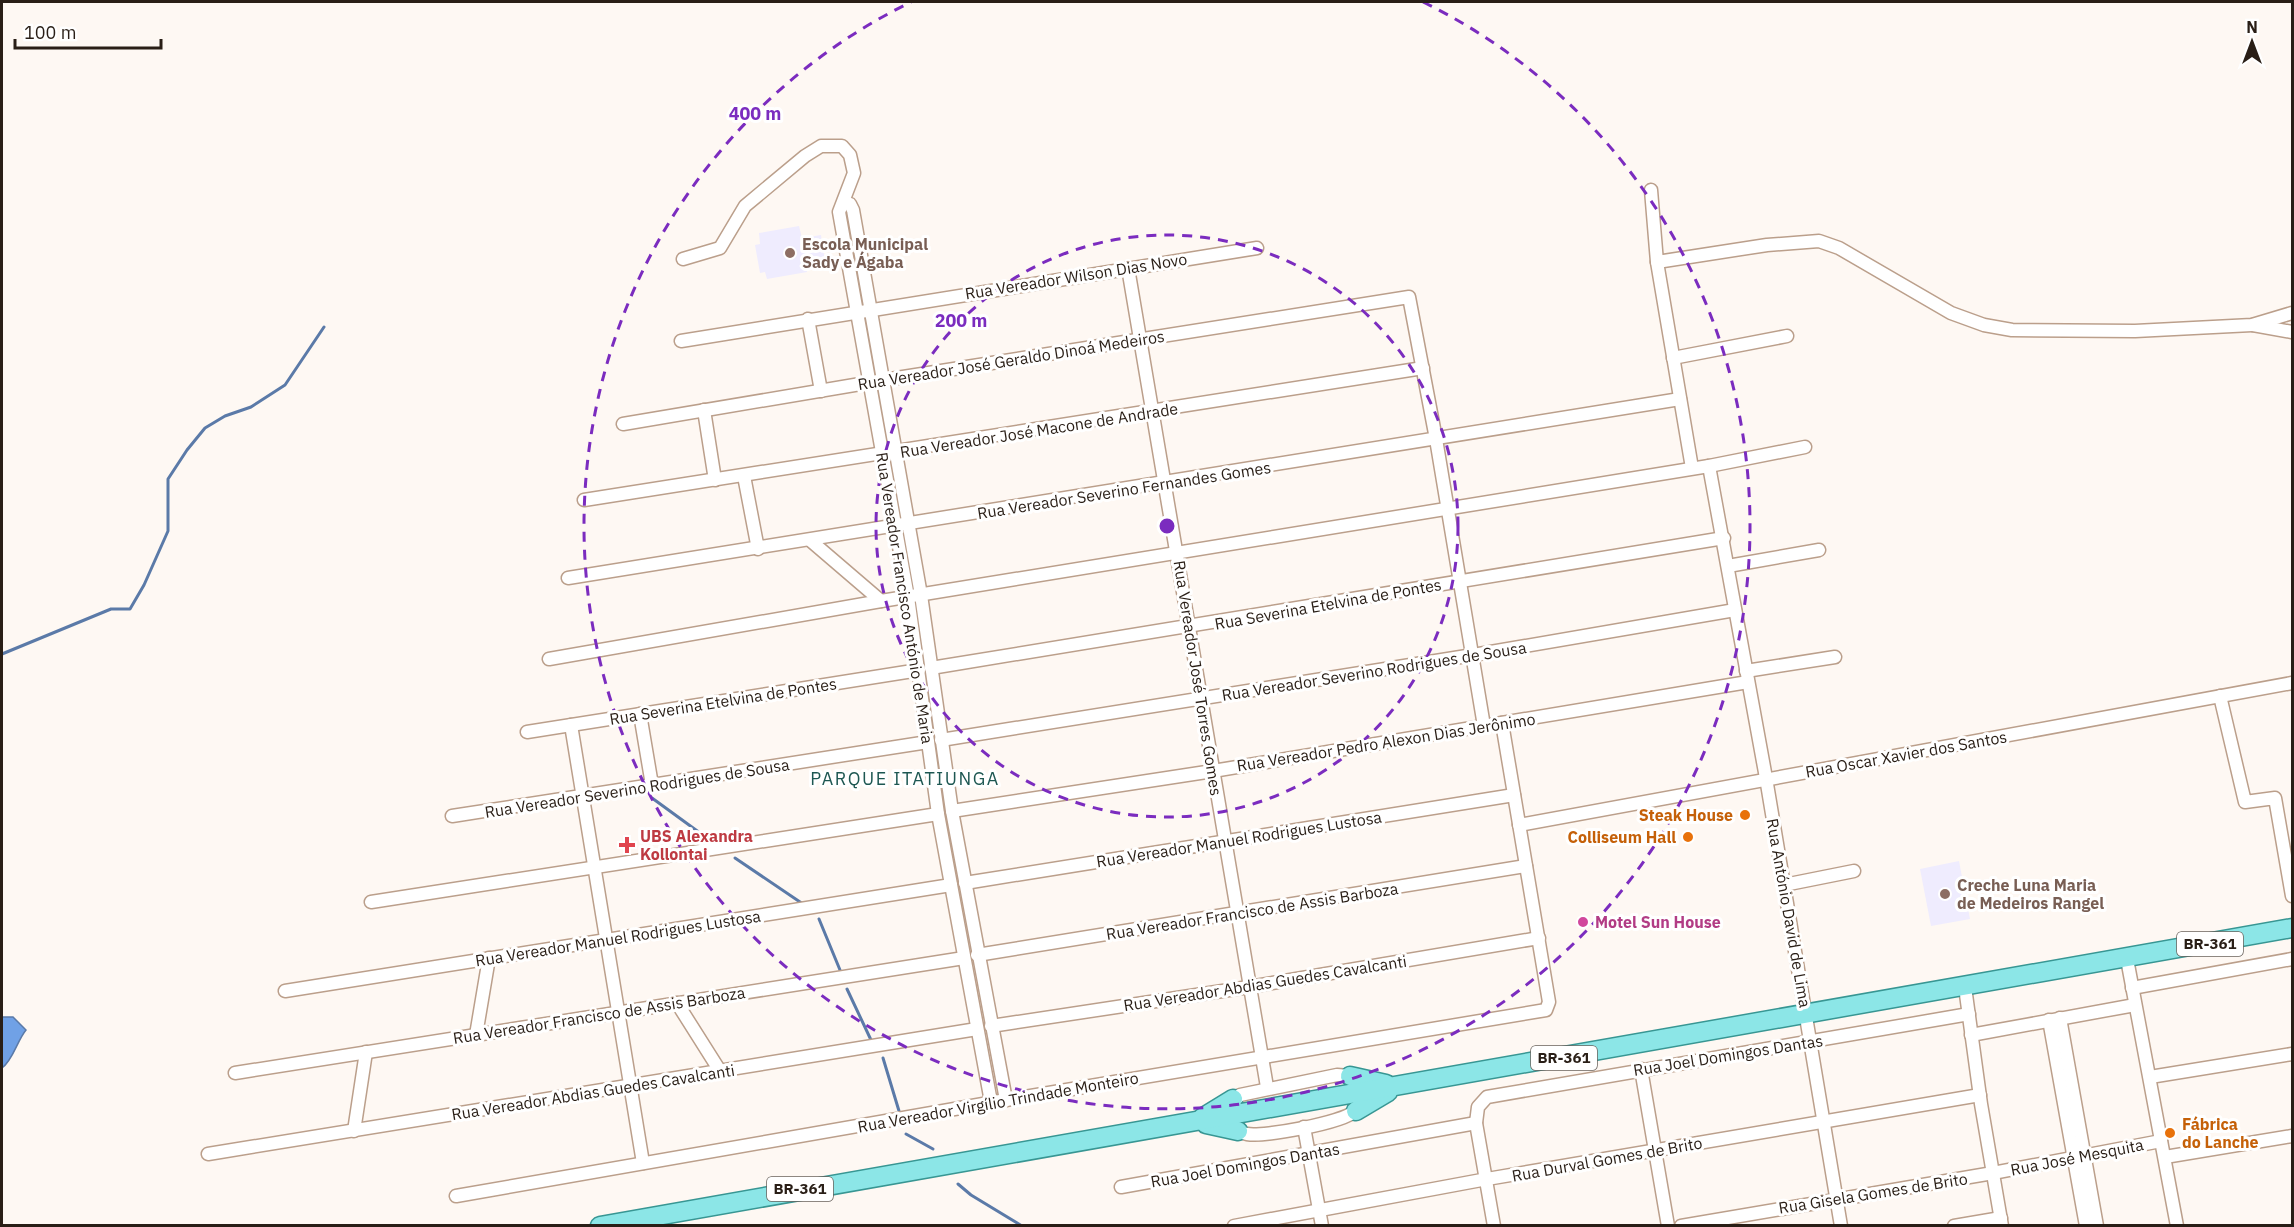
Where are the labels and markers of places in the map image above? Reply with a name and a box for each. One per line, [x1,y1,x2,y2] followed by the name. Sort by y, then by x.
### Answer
[802,234,928,272] place label: Escola Municipal Sady e Ágaba
[783,246,797,260] marker: Escola Municipal Sady e Ágaba
[1157,516,1177,536] centre of rings
[1639,805,1733,825] place label: Steak House
[1738,808,1752,822] marker: Steak House
[640,826,753,864] place label: UBS Alexandra Kollontai
[1567,827,1676,847] place label: Colliseum Hall
[1681,830,1695,844] marker: Colliseum Hall
[618,836,636,854] marker: UBS Alexandra Kollontai
[1957,875,2104,913] place label: Creche Luna Maria de Medeiros Rangel
[1938,887,1952,901] marker: Creche Luna Maria de Medeiros Rangel
[1595,912,1721,932] place label: Motel Sun House
[1576,915,1590,929] marker: Motel Sun House
[2182,1114,2259,1152] place label: Fábrica do Lanche
[2163,1126,2177,1140] marker: Fábrica do Lanche

